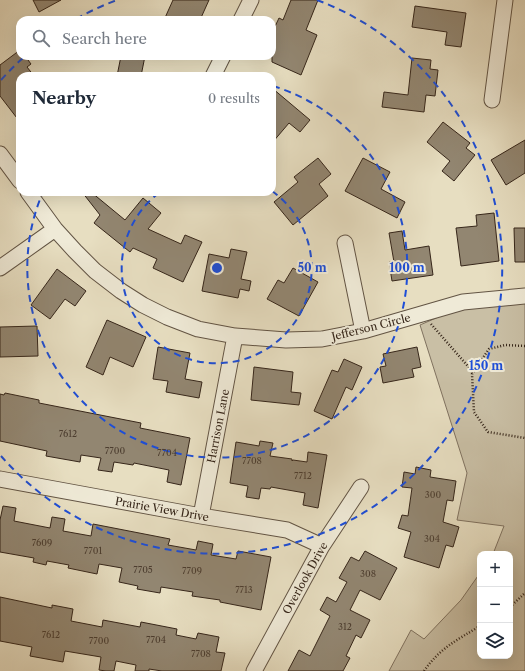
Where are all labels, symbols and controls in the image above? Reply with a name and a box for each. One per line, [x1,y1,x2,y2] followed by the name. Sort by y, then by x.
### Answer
[16,16,276,60] search box
[30,27,52,49] icon: search
[62,29,147,48] text: Search here
[32,88,96,108] text: Nearby
[208,90,260,106] text: 0 results
[297,260,327,275] text: 50 m
[389,260,425,275] text: 100 m
[210,261,224,275] centre of rings
[328,310,412,344] street label: Jefferson Circle
[469,358,503,373] text: 150 m
[204,388,232,464] street label: Harrison Lane
[59,428,77,439] house number: 7612
[105,445,125,456] house number: 7700
[157,447,177,458] house number: 7704
[242,455,262,466] house number: 7708
[294,470,312,481] house number: 7712
[425,489,441,500] house number: 300
[114,494,210,524] street label: Prairie View Drive
[424,533,440,544] house number: 304
[32,537,52,548] house number: 7609
[279,540,331,616] street label: Overlook Drive
[84,545,102,556] house number: 7701
[477,551,513,659] map controls
[477,551,513,587] button: +
[133,564,153,575] house number: 7705
[182,565,202,576] house number: 7709
[360,568,376,579] house number: 308
[235,584,253,595] house number: 7713
[477,587,513,623] button: −
[338,621,352,632] house number: 312
[477,623,513,659] button: layers
[42,629,60,640] house number: 7612
[146,634,166,645] house number: 7704
[89,635,109,646] house number: 7700
[191,648,211,659] house number: 7708

